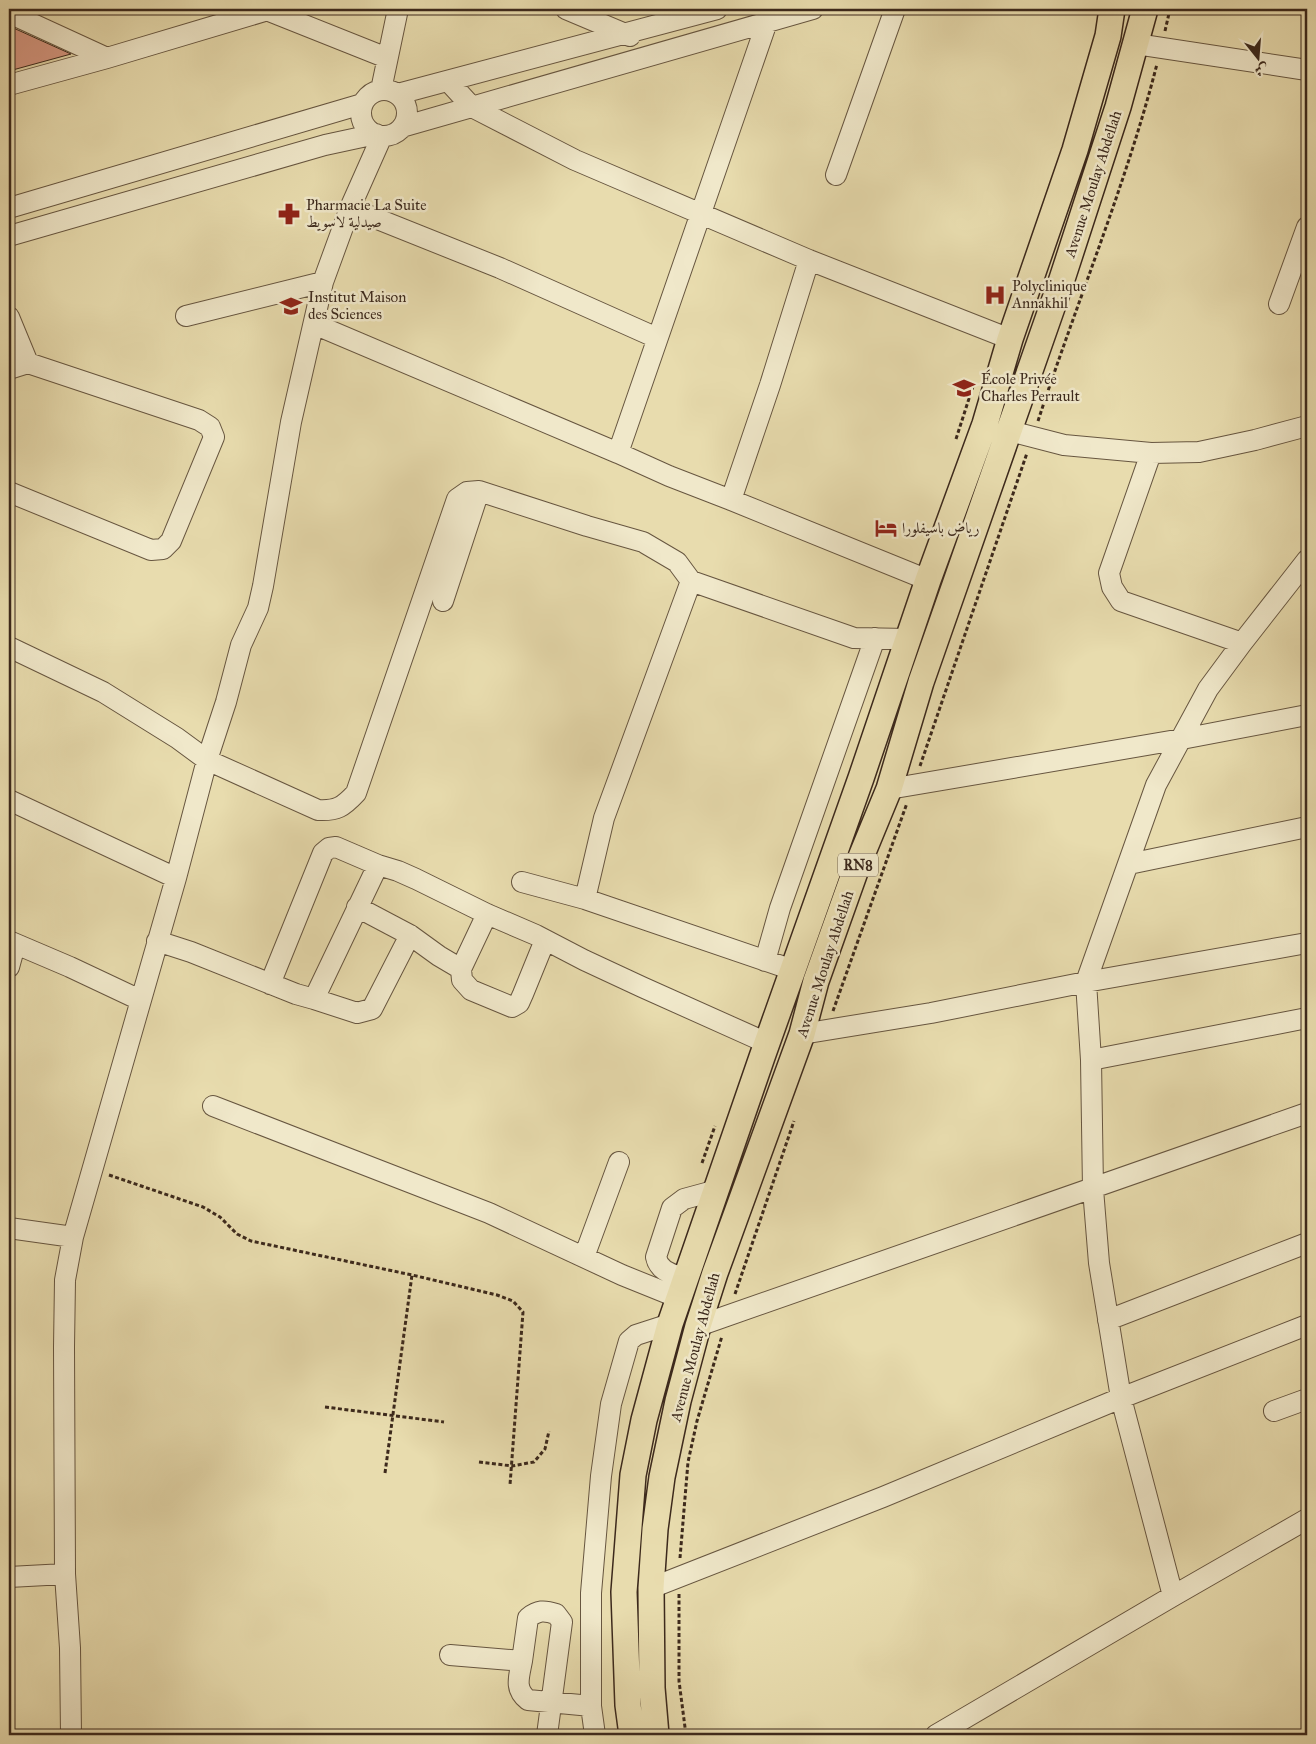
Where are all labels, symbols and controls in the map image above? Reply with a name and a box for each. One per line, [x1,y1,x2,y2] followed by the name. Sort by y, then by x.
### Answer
[1234,32,1284,82] north arrow
[1252,60,1271,80] text: ش
[1060,108,1125,261] street label: Avenue Moulay Abdellah
[306,196,427,231] place label: Pharmacie La Suite صيدلية لاسويط
[276,201,302,227] pharmacy icon: Pharmacie La Suite صيدلية لاسويط
[1011,277,1087,312] place label: Polyclinique Annakhil
[982,282,1008,308] hospital icon: Polyclinique Annakhil
[308,288,406,323] place label: Institut Maison des Sciences
[278,293,304,319] school or university icon: Institut Maison des Sciences
[981,369,1080,405] place label: École Privée Charles Perrault
[951,375,977,401] school or university icon: École Privée Charles Perrault
[873,515,899,541] hotel icon: رياض باسيفلورا
[902,519,979,537] place label: رياض باسيفلورا
[838,854,878,876] road number: RN8
[792,888,857,1041] street label: Avenue Moulay Abdellah
[666,1270,724,1424] street label: Avenue Moulay Abdellah

